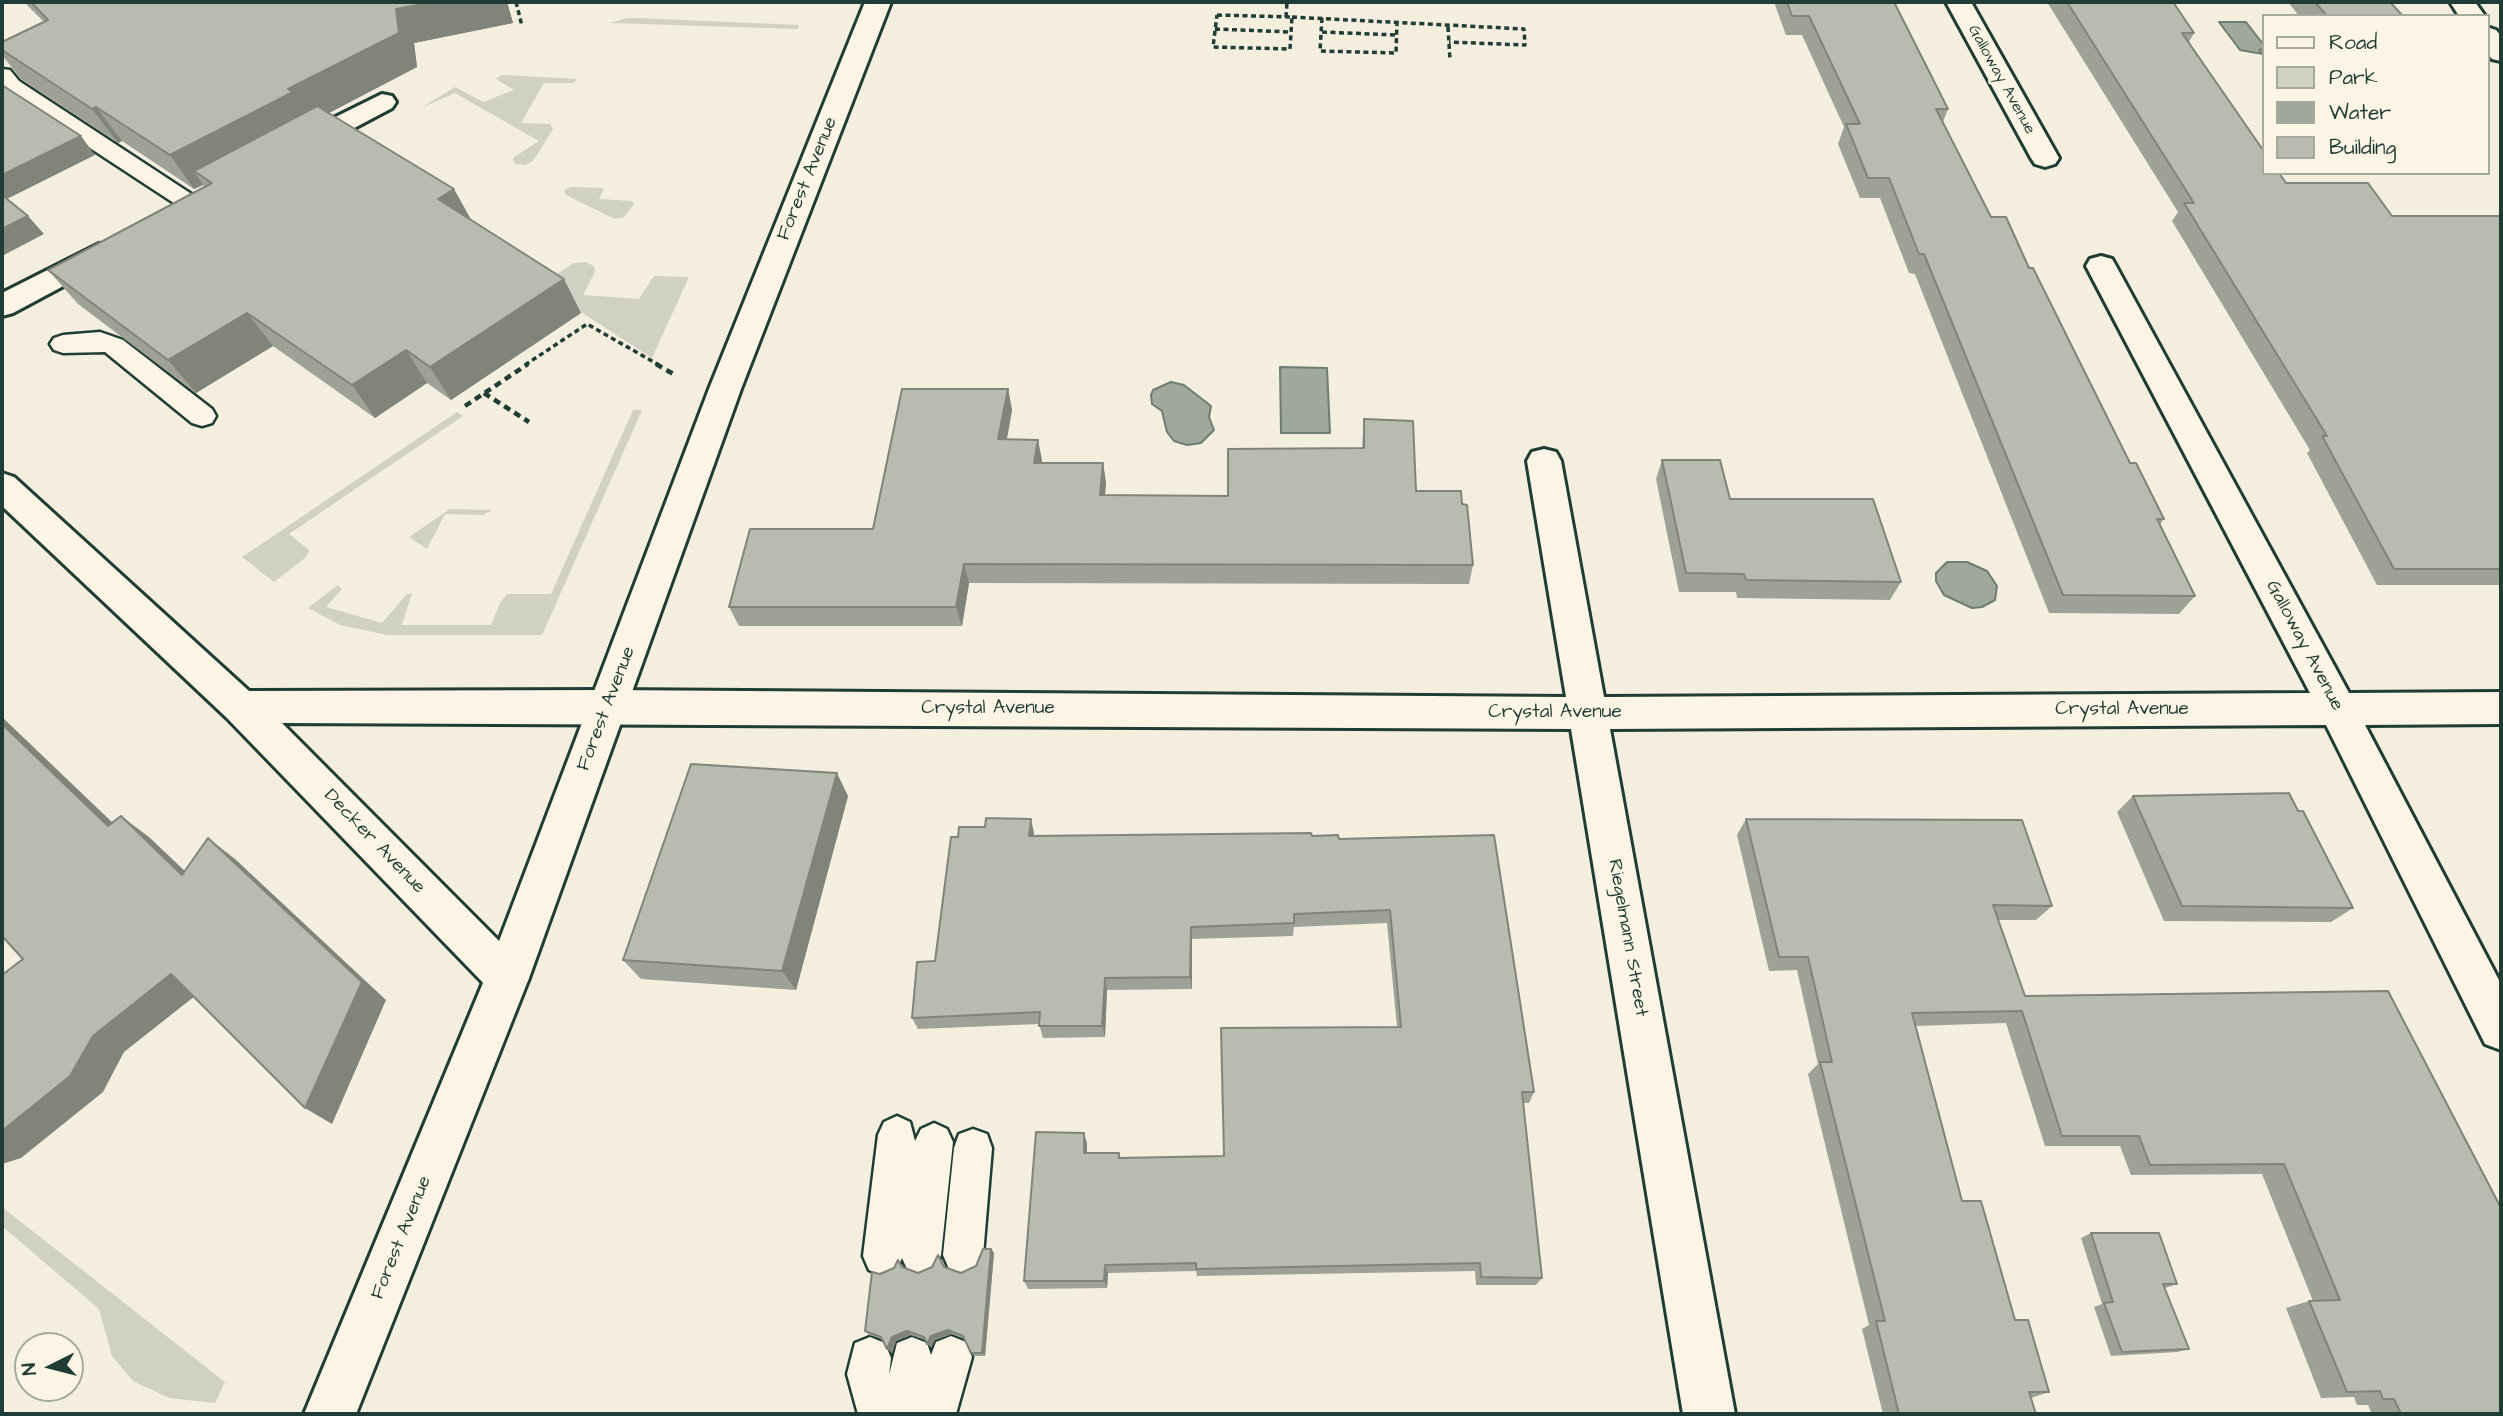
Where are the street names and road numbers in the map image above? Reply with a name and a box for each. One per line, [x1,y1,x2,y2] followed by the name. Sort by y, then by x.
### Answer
[1963,22,2039,138] street label: Galloway Avenue
[773,114,843,244] street label: Forest Avenue
[2260,577,2348,715] street label: Galloway Avenue
[573,644,641,774] street label: Forest Avenue
[921,698,1055,720] street label: Crystal Avenue
[2055,699,2189,721] street label: Crystal Avenue
[1488,702,1622,724] street label: Crystal Avenue
[318,785,430,899] street label: Decker Avenue
[1602,858,1652,1018] street label: Riegelmann Street
[367,1173,437,1303] street label: Forest Avenue

